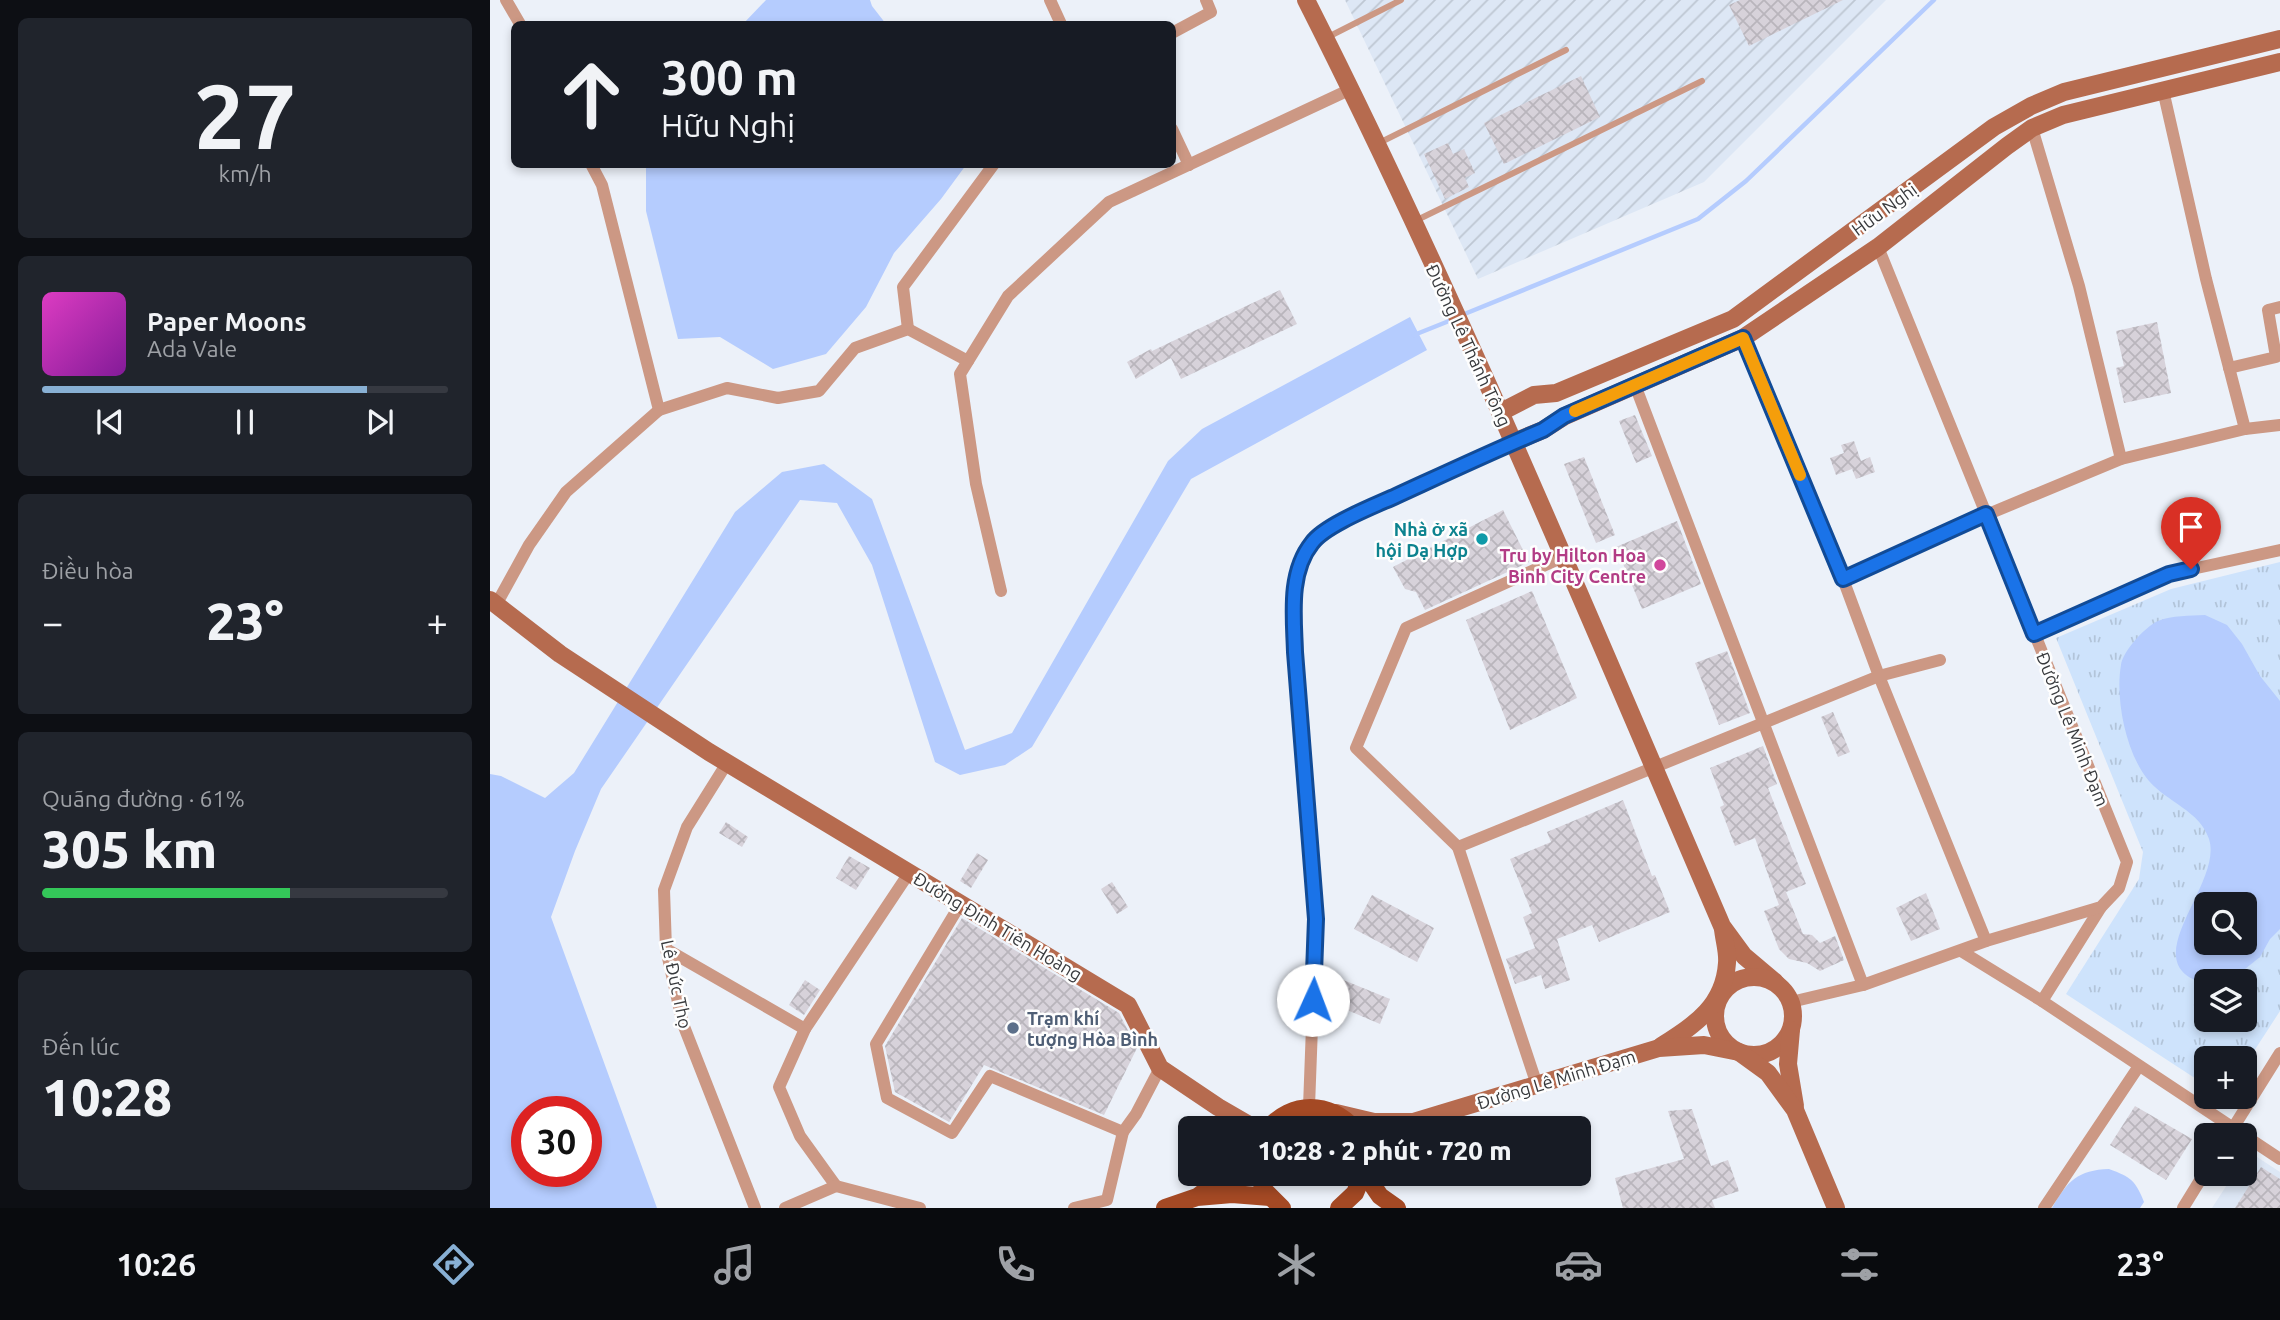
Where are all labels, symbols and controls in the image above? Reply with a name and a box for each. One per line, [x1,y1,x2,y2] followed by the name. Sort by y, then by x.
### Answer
[546,49,637,140] icon: ahead
[661,49,798,104] text: 300 m
[194,64,296,166] text: 27
[661,107,795,143] text: Hữu Nghị
[218,161,272,186] text: km/h
[1848,179,1920,239] street label: Hữu Nghị
[1423,261,1515,429] street label: Đường Lê Thánh Tông
[147,307,306,336] text: Paper Moons
[147,336,237,361] text: Ada Vale
[91,403,129,441] icon: previous
[226,403,264,441] icon: pause
[361,403,399,441] icon: next
[2161,497,2221,569] pin
[2172,508,2210,546] icon: arrive
[1376,519,1468,560] place label: Nhà ở xã hội Dạ Hợp
[1474,531,1490,547] marker: Nhà ở xã hội Dạ Hợp
[1499,545,1646,586] place label: Tru by Hilton Hoa Binh City Centre
[1652,557,1668,573] marker: Tru by Hilton Hoa Binh City Centre
[42,558,134,583] text: Điều hòa
[206,592,284,650] text: 23°
[42,601,63,643] text: −
[427,601,448,643] text: +
[2033,649,2113,809] street label: Đường Lê Minh Đạm
[42,786,245,811] text: Quãng đường · 61%
[42,820,217,878] text: 305 km
[910,868,1086,984] street label: Đường Đinh Tiên Hoàng
[2194,892,2257,1186] map controls
[2194,892,2257,955] button: search
[658,938,696,1030] street label: Lê Đức Thọ
[1276,963,1350,1037] position arrow
[2194,969,2257,1032] button: layers
[1027,1008,1158,1049] place label: Trạm khí tượng Hòa Bình
[1005,1020,1021,1036] marker: Trạm khí tượng Hòa Bình
[42,1034,120,1059] text: Đến lúc
[1474,1045,1638,1113] street label: Đường Lê Minh Đạm
[2194,1046,2257,1109] button: +
[42,1068,172,1126] text: 10:28
[511,1096,602,1187] speed limit sign: 30
[2194,1123,2257,1186] button: −
[1257,1136,1512,1165] text: 10:28 · 2 phút · 720 m
[429,1240,478,1289] icon: directions
[710,1240,759,1289] icon: music
[991,1240,1040,1289] icon: phone
[1272,1240,1321,1289] icon: climate
[1554,1240,1603,1289] icon: car
[1835,1240,1884,1289] icon: filters
[116,1246,196,1282] text: 10:26
[2116,1246,2164,1282] text: 23°

